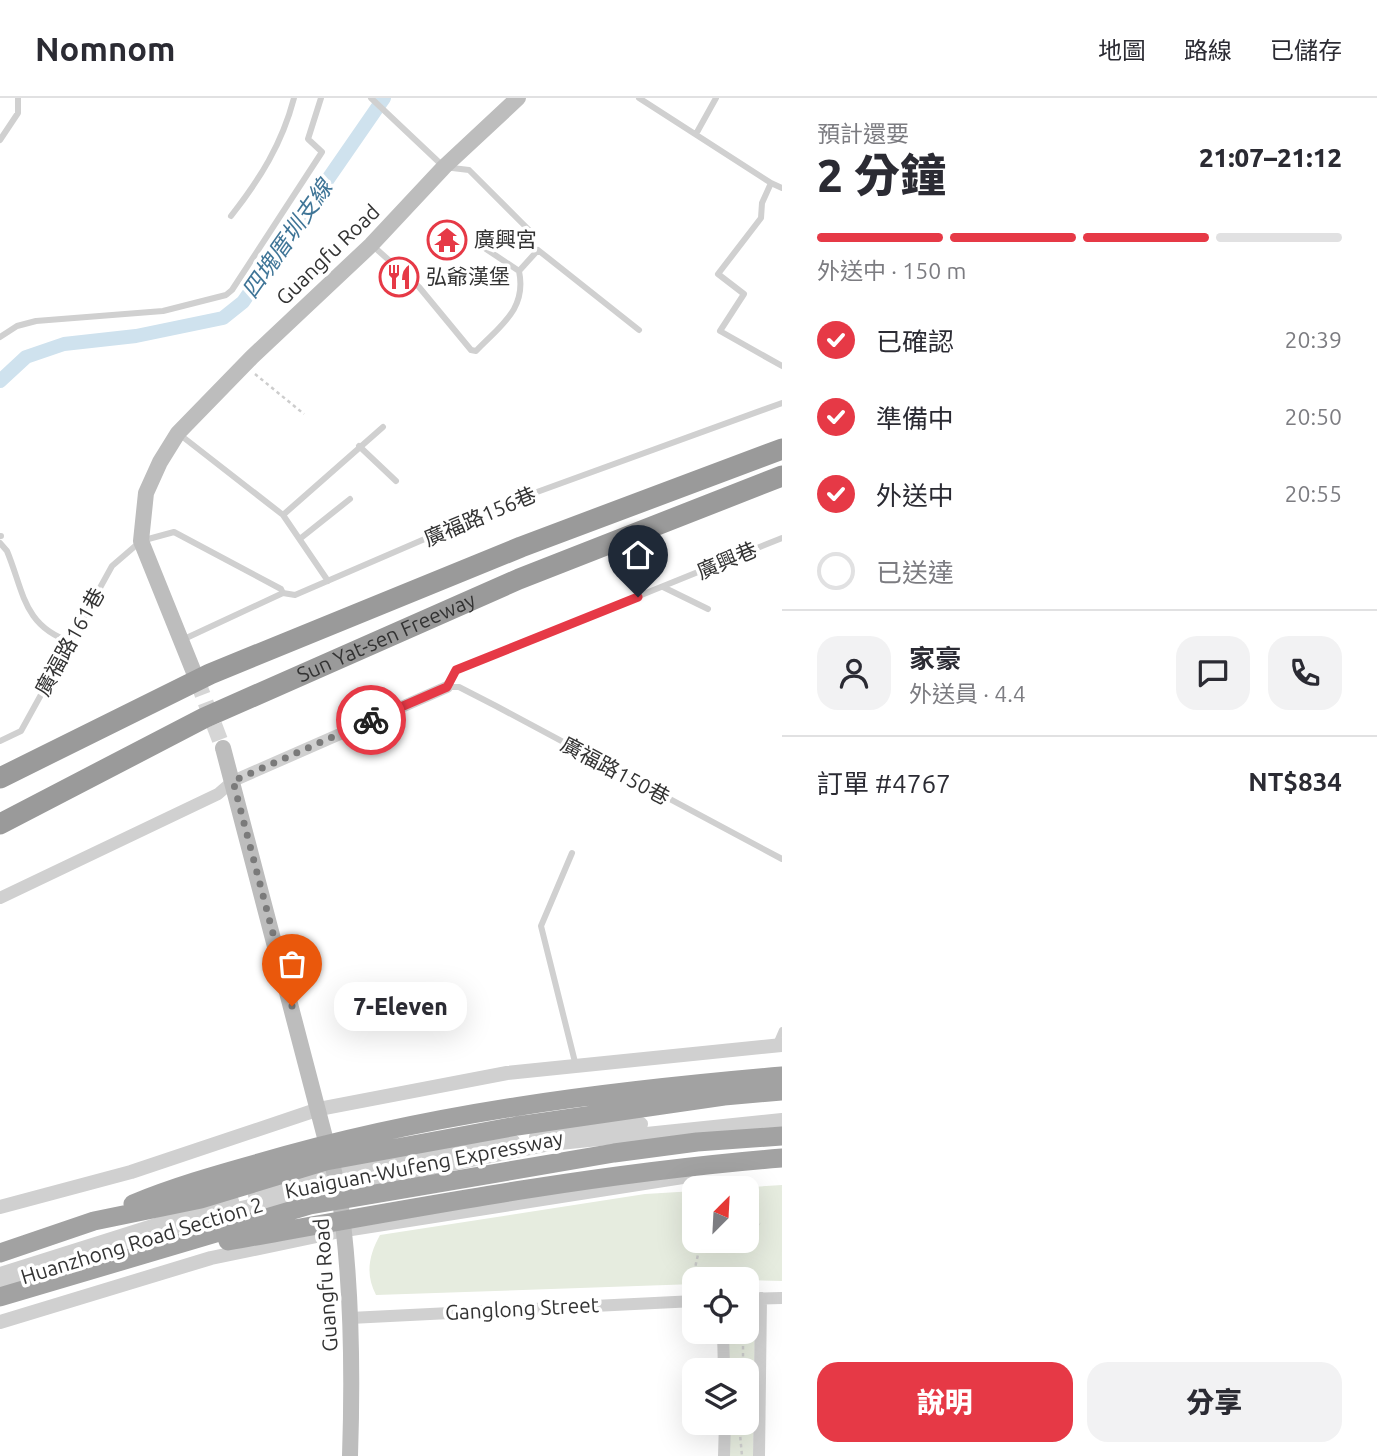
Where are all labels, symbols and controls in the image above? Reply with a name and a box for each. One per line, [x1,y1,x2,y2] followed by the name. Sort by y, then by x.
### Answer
[35,30,176,67] text: Nomnom
[1098,37,1146,64] text: 地圖
[1184,37,1232,64] text: 路線
[1270,37,1342,64] text: 已儲存
[817,121,909,146] text: 預計還要
[1199,143,1342,172] text: 21:07–21:12
[817,149,946,201] text: 2 分鐘
[237,173,338,302] water label: 四塊厝圳支線
[271,199,384,309] street label: Guangfu Road
[426,219,468,261] temple icon: 廣興宮
[474,227,537,251] place label: 廣興宮
[378,256,420,298] restaurant icon: 弘爺漢堡
[817,258,966,283] text: 外送中 · 150 m
[426,264,510,288] place label: 弘爺漢堡
[817,321,855,359] icon: check
[876,327,954,356] text: 已確認
[1284,327,1342,352] text: 20:39
[817,398,855,436] icon: check
[876,404,954,433] text: 準備中
[1284,404,1342,429] text: 20:50
[817,475,855,513] icon: check
[876,481,954,510] text: 外送中
[1284,481,1342,506] text: 20:55
[420,482,539,550] street label: 廣福路156巷
[608,525,668,597] pin
[619,536,657,574] icon: home
[693,537,760,583] street label: 廣興巷
[876,558,954,587] text: 已送達
[30,583,109,700] street label: 廣福路161巷
[293,587,479,687] street label: Sun Yat-sen Freeway
[817,636,891,710] button: person
[1176,636,1250,710] button: chat
[1268,636,1342,710] button: phone
[909,644,961,673] text: 家豪
[909,681,1026,706] text: 外送員 · 4.4
[336,685,406,755] courier
[352,701,390,739] icon: bike
[557,731,674,809] street label: 廣福路150巷
[1248,767,1342,796] text: NT$834
[817,769,951,798] text: 訂單 #4767
[262,934,322,1006] pin
[273,945,311,983] icon: bag
[334,982,467,1030] callout: 7-Eleven
[353,994,448,1019] text: 7-Eleven
[283,1125,565,1203] street label: Kuaiguan-Wufeng Expressway
[682,1176,760,1253] north arrow
[682,1176,759,1435] map controls
[18,1192,266,1288] street label: Huanzhong Road Section 2
[308,1217,342,1353] street label: Guangfu Road
[682,1267,759,1344] button: locate
[444,1292,600,1324] street label: Ganglong Street
[682,1358,759,1435] button: layers
[817,1362,1073,1442] button: 說明
[1087,1362,1342,1442] button: 分享

